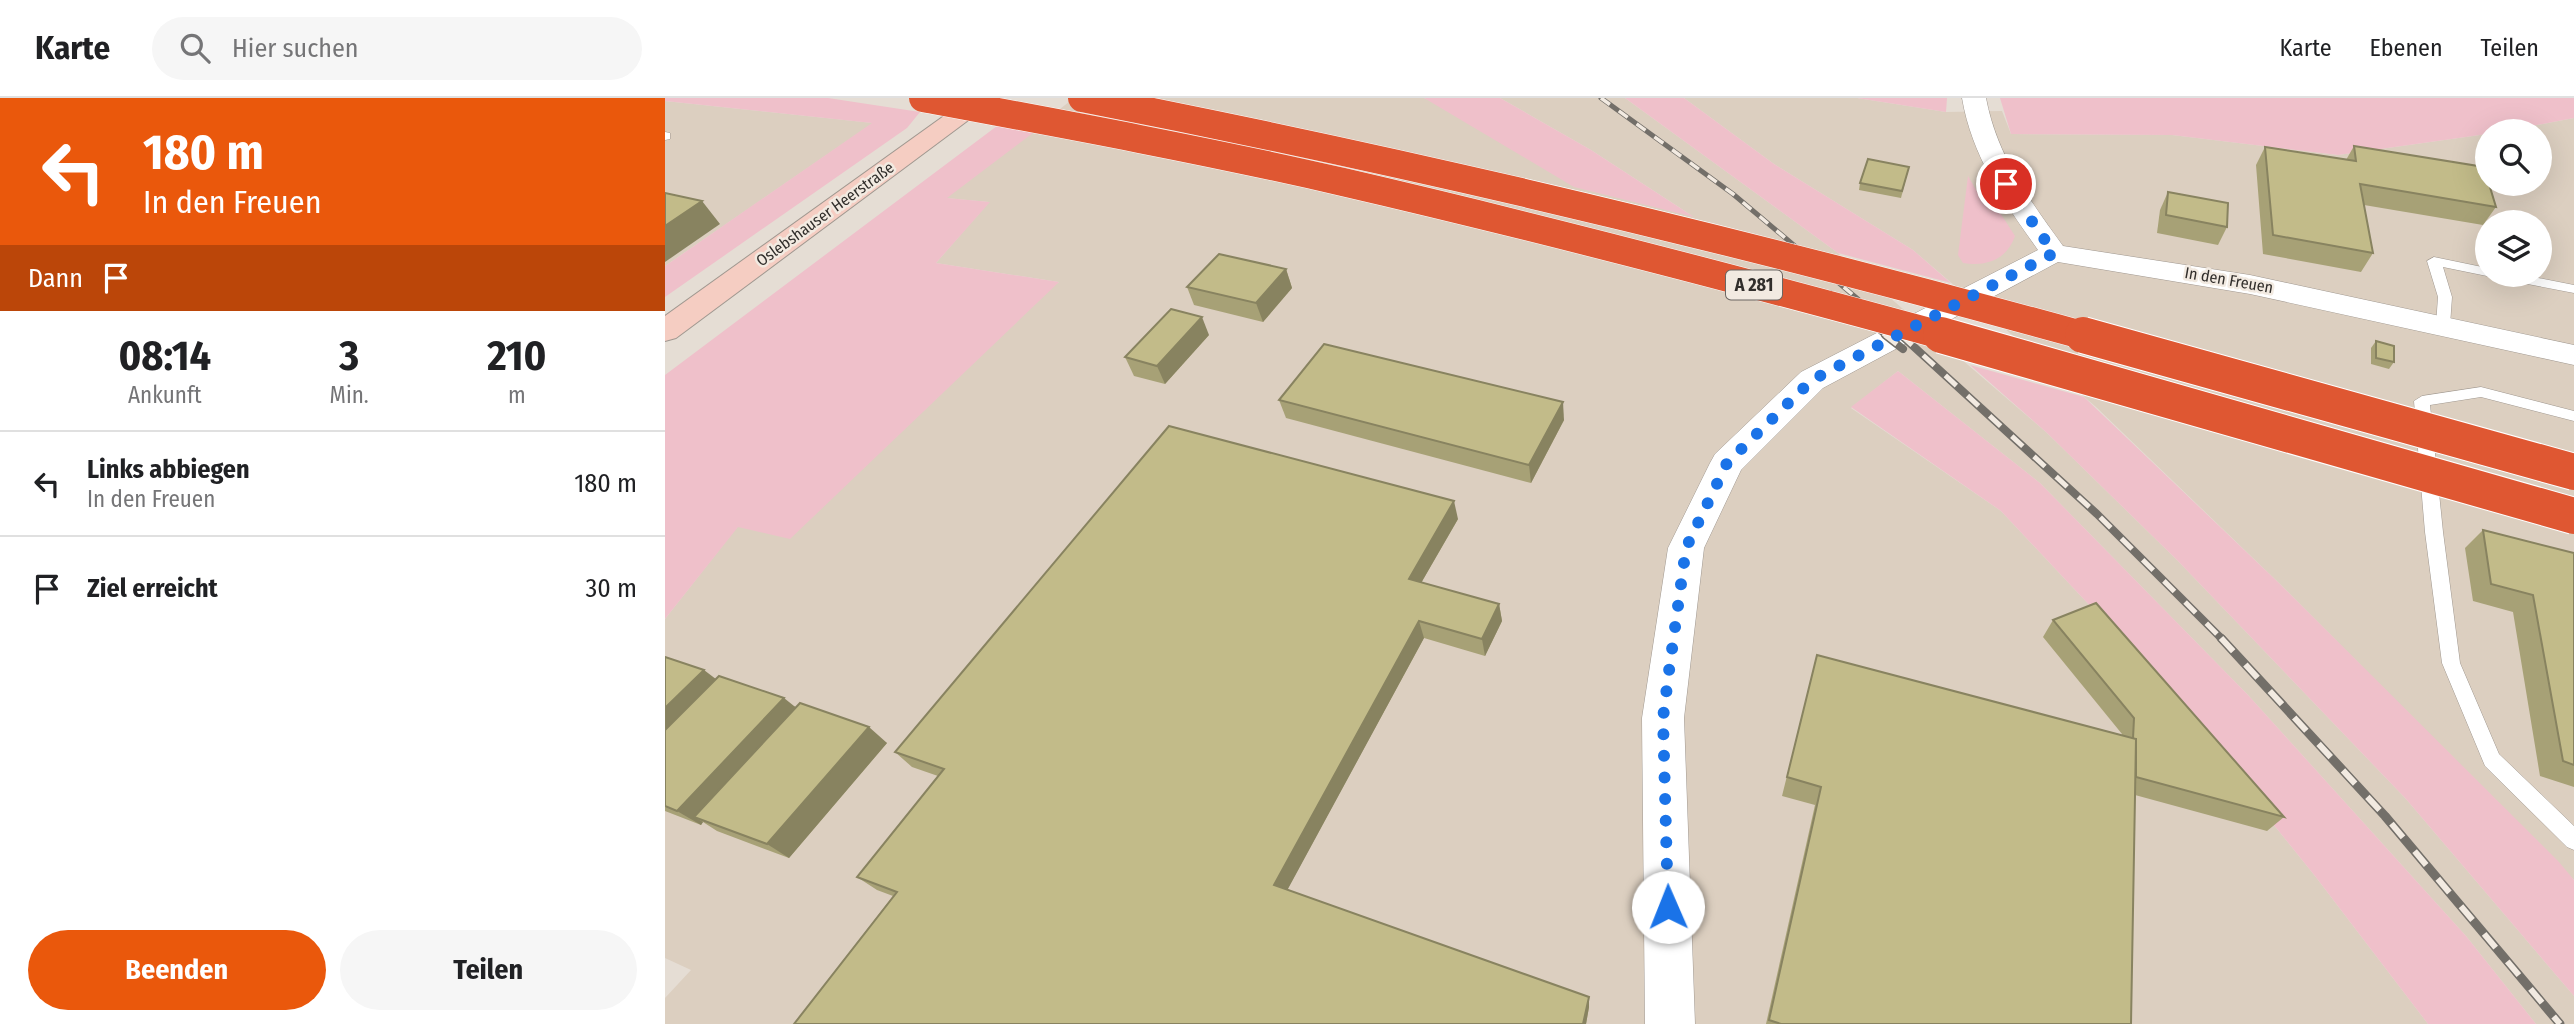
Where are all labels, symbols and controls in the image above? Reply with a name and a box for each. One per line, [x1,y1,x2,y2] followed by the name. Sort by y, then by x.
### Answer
[152,17,642,80] search box
[35,28,110,68] text: Karte
[176,29,214,67] icon: search
[232,33,359,64] text: Hier suchen
[2280,34,2332,62] text: Karte
[2370,34,2443,62] text: Ebenen
[2481,34,2539,62] text: Teilen
[2475,119,2552,287] map controls
[2475,119,2552,196] button: search
[143,123,264,182] text: 180 m
[28,126,119,217] icon: left
[1976,154,2036,214] pin
[753,158,898,270] street label: Oslebshauser Heerstraße
[1987,165,2025,203] icon: arrive
[143,183,322,221] text: In den Freuen
[2475,210,2552,287] button: layers
[97,259,135,297] icon: arrive
[28,263,83,294] text: Dann
[2183,263,2275,297] street label: In den Freuen
[1726,270,1782,300] road number: A 281
[118,331,211,381] text: 08:14
[339,331,359,381] text: 3
[487,331,547,381] text: 210
[128,381,202,409] text: Ankunft
[330,381,369,409] text: Min.
[508,381,526,409] text: m
[87,454,250,485] text: Links abbiegen
[28,465,66,503] icon: left
[574,468,637,499] text: 180 m
[87,485,215,513] text: In den Freuen
[28,570,66,608] icon: arrive
[87,573,218,604] text: Ziel erreicht
[586,573,637,604] text: 30 m
[1631,870,1705,944] position arrow
[28,930,326,1010] button: Beenden
[340,930,637,1010] button: Teilen

